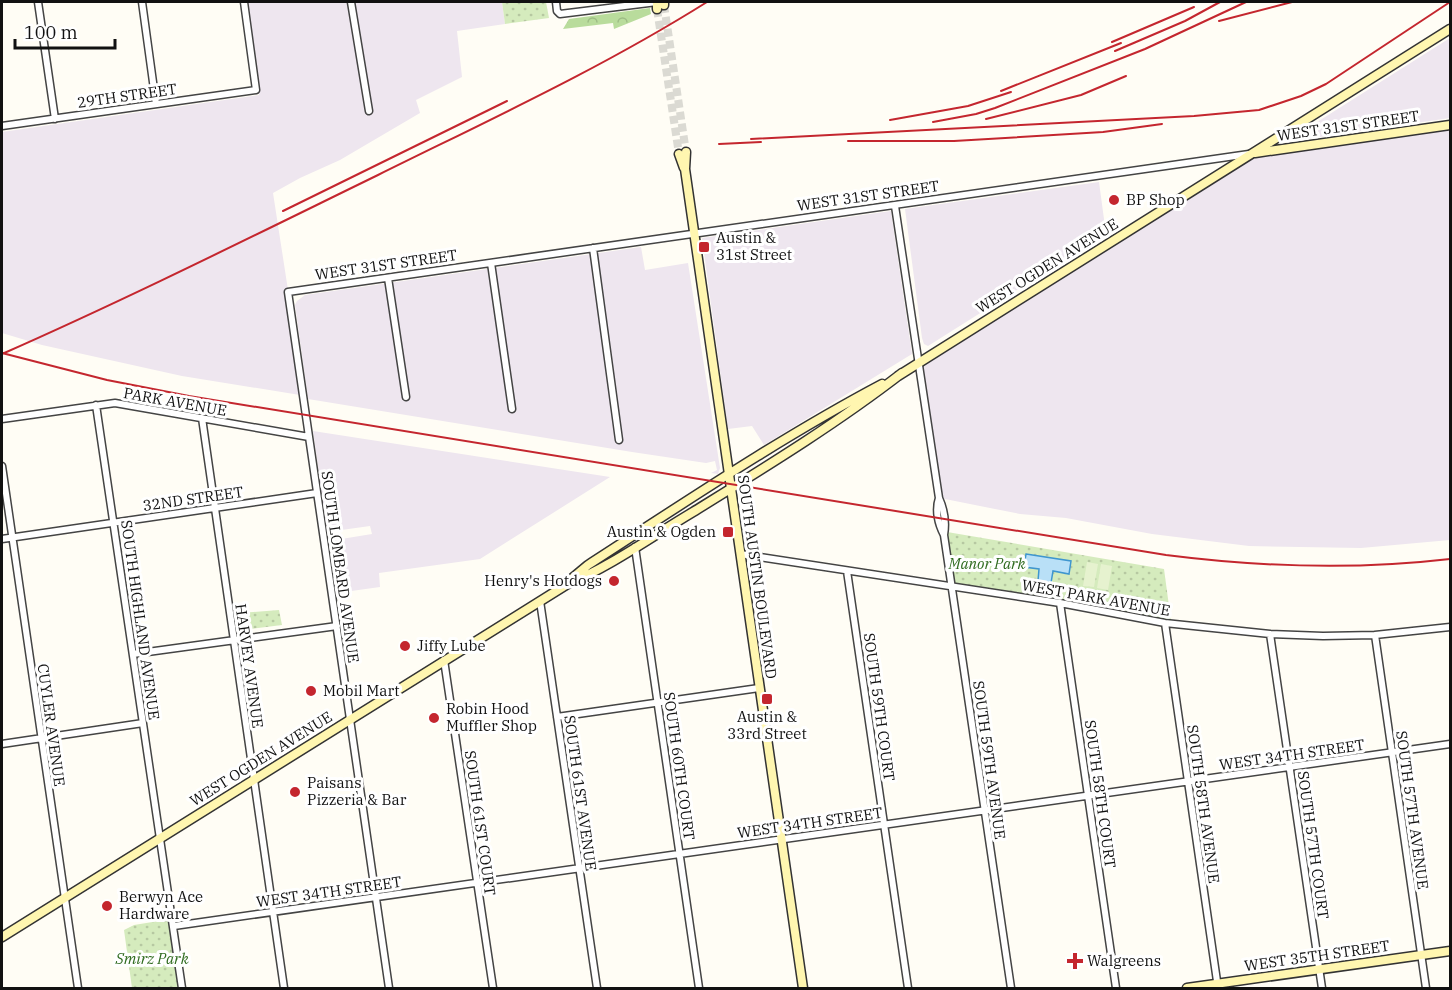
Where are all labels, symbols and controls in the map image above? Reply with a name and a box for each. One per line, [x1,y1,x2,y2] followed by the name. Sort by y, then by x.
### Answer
[15,12,116,50] scale bar
[24,21,78,44] text: 100 m
[76,79,178,112] street label: 29TH STREET
[1276,106,1420,145] street label: WEST 31ST STREET
[796,176,940,215] street label: WEST 31ST STREET
[1126,190,1185,209] place label: BP Shop
[1107,193,1121,207] marker: BP Shop
[972,214,1122,317] street label: WEST OGDEN AVENUE
[716,228,792,264] place label: Austin & 31st Street
[697,240,711,254] marker: Austin & 31st Street
[314,245,458,284] street label: WEST 31ST STREET
[122,383,228,420] street label: PARK AVENUE
[318,470,363,664] street label: SOUTH LOMBARD AVENUE
[734,474,781,680] street label: SOUTH AUSTIN BOULEVARD
[141,482,245,515] street label: 32ND STREET
[117,519,164,721] street label: SOUTH HIGHLAND AVENUE
[607,522,716,541] place label: Austin & Ogden
[721,525,735,539] marker: Austin & Ogden
[947,554,1026,573] park label: Manor Park
[484,571,602,590] place label: Henry's Hotdogs
[607,574,621,588] marker: Henry's Hotdogs
[1020,575,1172,620] street label: WEST PARK AVENUE
[231,602,268,729] street label: HARVEY AVENUE
[860,632,899,782] street label: SOUTH 59TH COURT
[417,636,486,655] place label: Jiffy Lube
[398,639,412,653] marker: Jiffy Lube
[33,662,70,788] street label: CUYLER AVENUE
[969,679,1010,841] street label: SOUTH 59TH AVENUE
[323,681,400,700] place label: Mobil Mart
[304,684,318,698] marker: Mobil Mart
[660,691,699,841] street label: SOUTH 60TH COURT
[760,692,774,706] marker: Austin & 33rd Street
[446,699,537,735] place label: Robin Hood Muffler Shop
[186,707,336,810] street label: WEST OGDEN AVENUE
[727,707,807,743] place label: Austin & 33rd Street
[427,711,441,725] marker: Robin Hood Muffler Shop
[560,714,601,872] street label: SOUTH 61ST AVENUE
[1081,719,1120,869] street label: SOUTH 58TH COURT
[1183,723,1224,885] street label: SOUTH 58TH AVENUE
[1392,729,1433,891] street label: SOUTH 57TH AVENUE
[1218,735,1366,774] street label: WEST 34TH STREET
[461,749,500,897] street label: SOUTH 61ST COURT
[1294,770,1333,920] street label: SOUTH 57TH COURT
[307,773,407,809] place label: Paisans Pizzeria & Bar
[288,785,302,799] marker: Paisans Pizzeria & Bar
[736,803,884,842] street label: WEST 34TH STREET
[255,872,403,911] street label: WEST 34TH STREET
[119,887,203,923] place label: Berwyn Ace Hardware
[100,899,114,913] marker: Berwyn Ace Hardware
[1243,936,1391,975] street label: WEST 35TH STREET
[114,949,189,968] park label: Smirz Park
[1087,951,1161,970] place label: Walgreens
[1068,954,1082,968] marker: Walgreens

